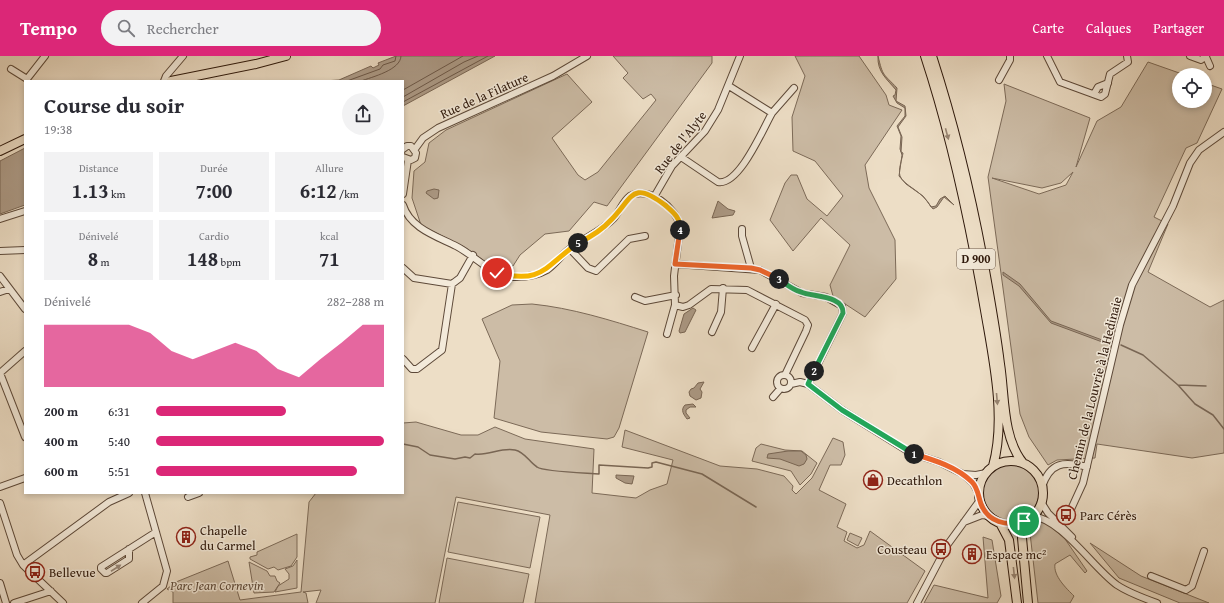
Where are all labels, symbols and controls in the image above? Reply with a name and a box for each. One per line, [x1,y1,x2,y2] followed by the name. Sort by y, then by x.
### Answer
[101,10,381,46] search box
[20,14,77,42] text: Tempo
[115,17,137,39] icon: search
[147,18,219,39] text: Rechercher
[1032,18,1064,38] text: Carte
[1086,18,1131,38] text: Calques
[1153,18,1204,38] text: Partager
[437,68,531,123] street label: Rue de la Filature
[1172,68,1212,108] map controls
[1172,68,1212,108] button: locate
[44,89,184,121] text: Course du soir
[342,93,384,135] button: share
[650,107,711,178] street label: Rue de l'Alyte
[44,120,72,139] text: 19:38
[945,128,951,140] one-way arrow
[79,160,118,176] text: Distance
[200,160,228,176] text: Durée
[315,160,343,176] text: Allure
[72,176,109,205] text: 1.13
[196,176,232,205] text: 7:00
[300,176,337,205] text: 6:12
[109,186,126,202] text: km
[337,186,359,202] text: /km
[670,220,690,240] pin: 4
[677,222,683,238] text: 4
[79,228,119,244] text: Dénivelé
[199,228,229,244] text: Cardio
[320,228,339,244] text: kcal
[568,233,588,253] pin: 5
[575,235,581,251] text: 5
[88,244,98,273] text: 8
[187,244,218,273] text: 148
[319,244,340,273] text: 71
[957,249,995,269] road number: D 900
[98,254,110,270] text: m
[218,254,241,270] text: bpm
[480,256,514,290] pin
[486,262,508,284] icon: check
[769,269,789,289] pin: 3
[776,271,782,287] text: 3
[44,292,91,311] text: Dénivelé
[327,292,384,311] text: 282–288 m
[1063,295,1126,482] street label: Chemin de la Louvrie à la Hedinaie
[804,361,824,381] pin: 2
[811,363,817,379] text: 2
[993,393,1000,405] one-way arrow
[44,402,78,421] text: 200 m
[108,402,130,421] text: 6:31
[44,432,78,451] text: 400 m
[108,432,130,451] text: 5:40
[904,444,924,464] pin: 1
[911,446,917,462] text: 1
[44,462,78,481] text: 600 m
[108,462,130,481] text: 5:51
[862,469,884,491] shop icon: Decathlon
[887,471,943,490] place label: Decathlon
[1007,504,1041,538] pin
[1055,504,1077,526] bus stop icon: Parc Cérès
[1080,506,1137,525] place label: Parc Cérès
[1013,510,1035,532] icon: arrive
[200,521,256,555] place label: Chapelle du Carmel
[175,526,197,548] building icon: Chapelle du Carmel
[930,538,952,560] bus stop icon: Cousteau
[877,540,927,559] place label: Cousteau
[961,543,983,565] building icon: Espace mc²
[986,545,1046,564] place label: Espace mc²
[24,561,46,583] bus stop icon: Bellevue
[49,563,95,582] place label: Bellevue
[110,564,121,571] one-way arrow
[1010,567,1017,579] one-way arrow
[169,576,264,595] park label: Parc Jean Cornevin

